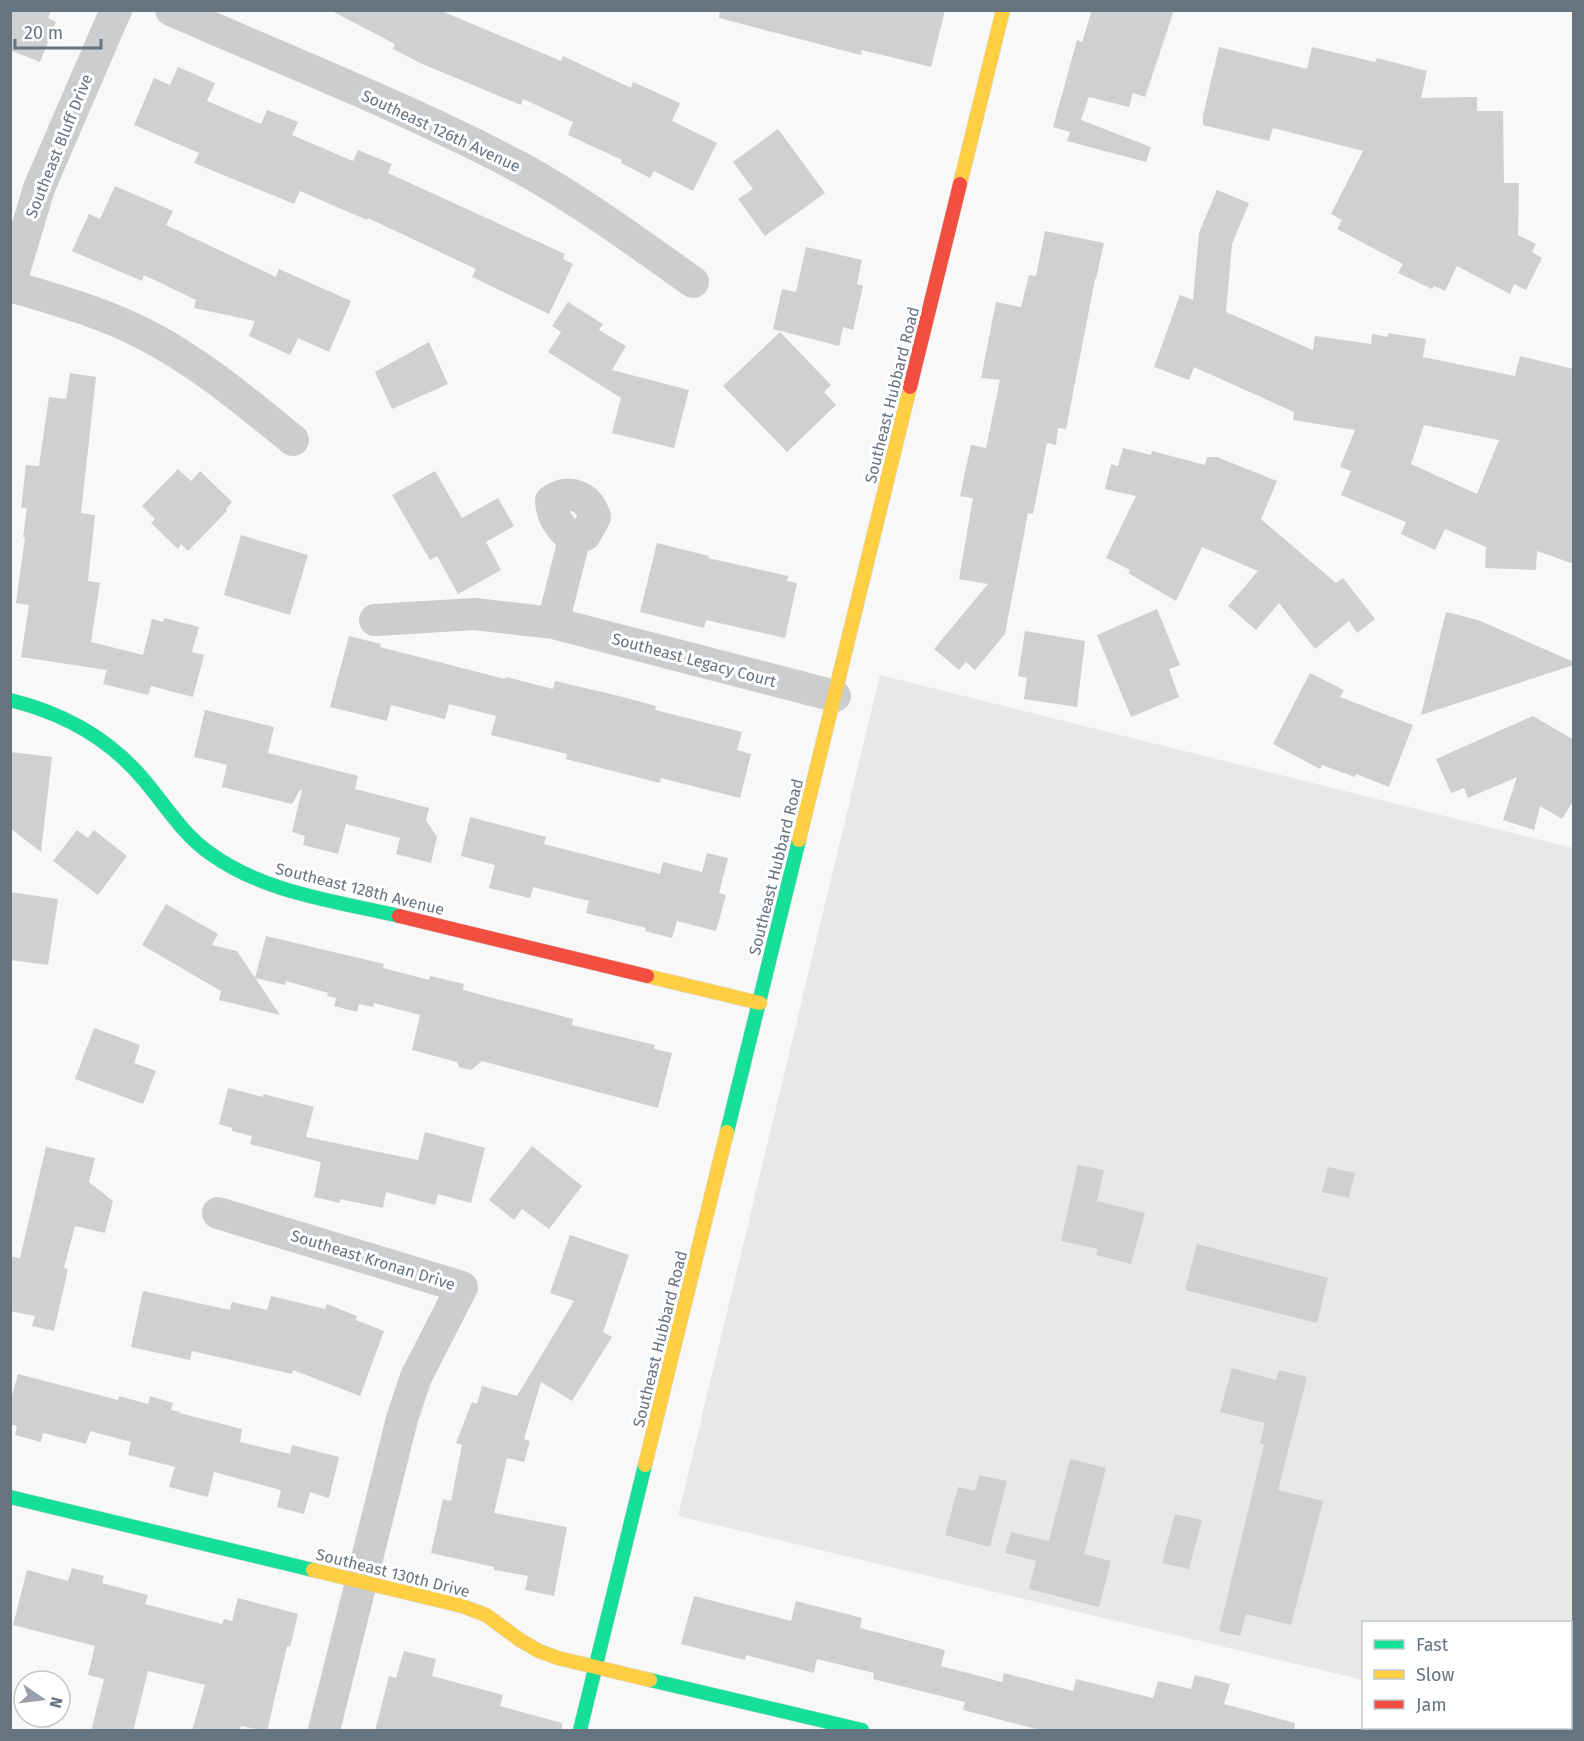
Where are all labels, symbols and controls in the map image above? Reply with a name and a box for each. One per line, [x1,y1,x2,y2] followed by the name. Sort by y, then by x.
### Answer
[15,12,100,50] scale bar
[24,22,63,44] text: 20 m
[21,71,97,221] street label: Southeast Bluff Drive
[359,86,523,176] street label: Southeast 126th Avenue
[861,305,923,485] street label: Southeast Hubbard Road
[610,629,778,691] street label: Southeast Legacy Court
[745,777,807,957] street label: Southeast Hubbard Road
[274,859,446,919] street label: Southeast 128th Avenue
[289,1226,457,1294] street label: Southeast Kronan Drive
[629,1249,691,1429] street label: Southeast Hubbard Road
[314,1545,472,1601] street label: Southeast 130th Drive
[1362,1621,1572,1729] legend
[1416,1634,1449,1656] text: Fast
[1416,1664,1455,1686] text: Slow
[12,1669,72,1729] north arrow
[1416,1694,1447,1716] text: Jam
[46,1695,67,1710] text: N

